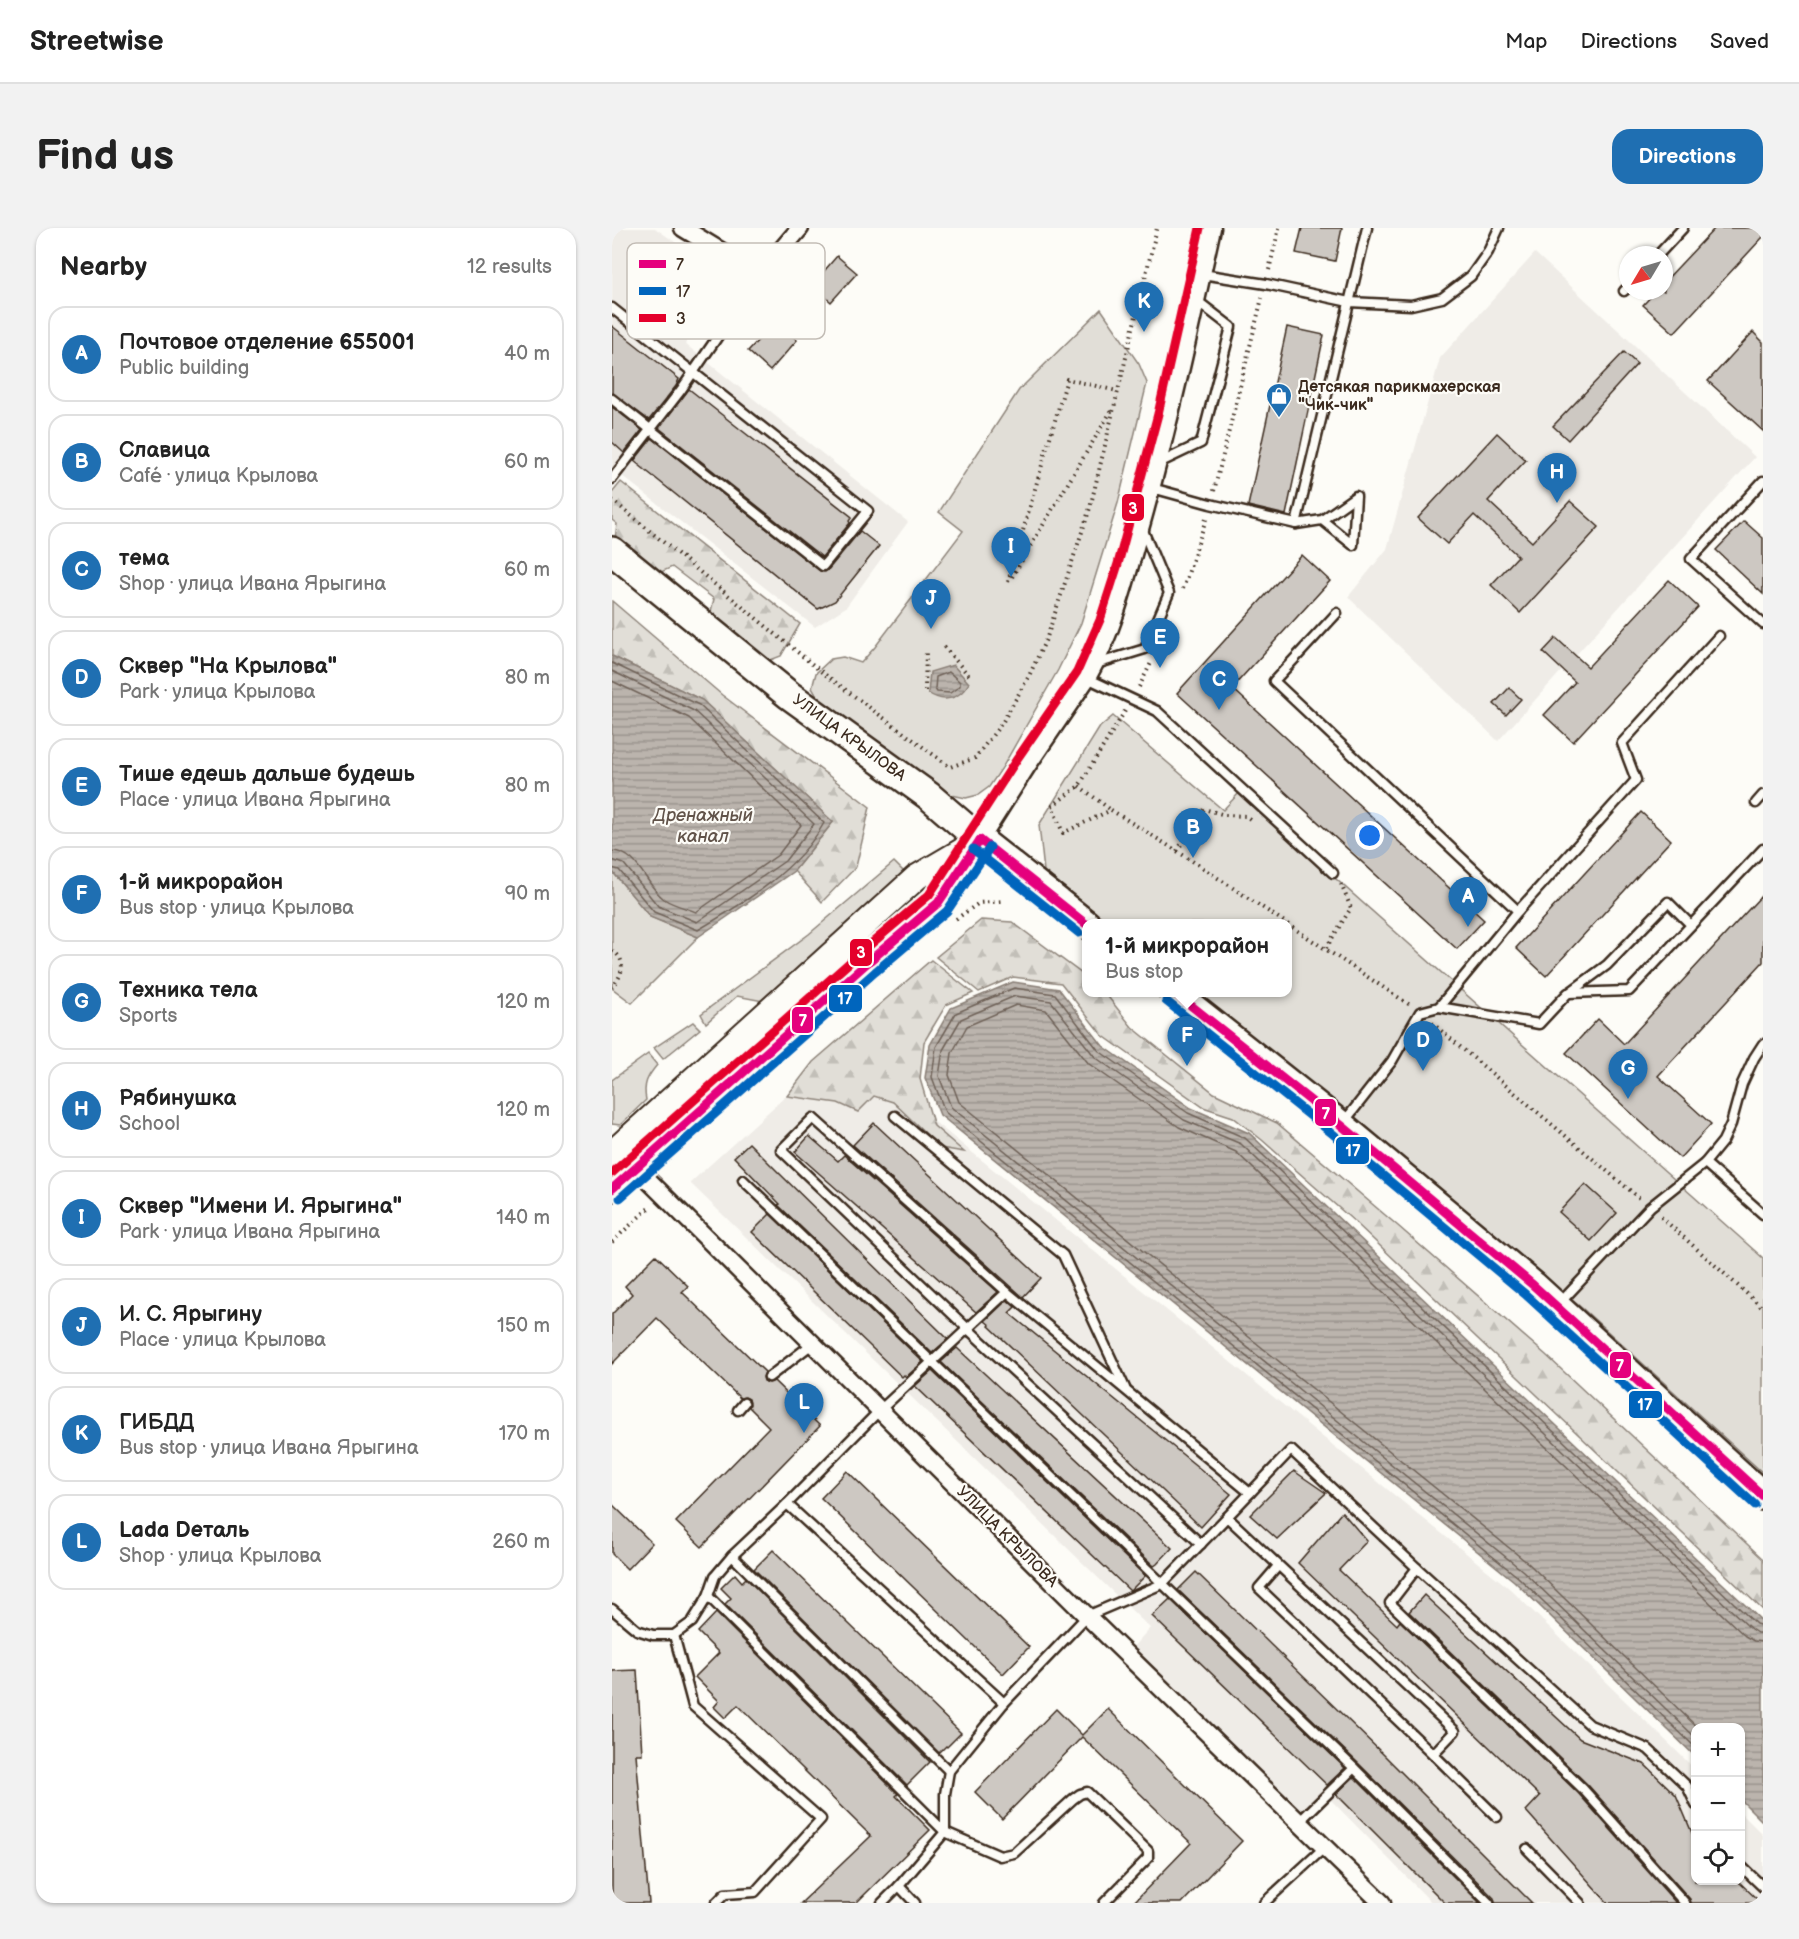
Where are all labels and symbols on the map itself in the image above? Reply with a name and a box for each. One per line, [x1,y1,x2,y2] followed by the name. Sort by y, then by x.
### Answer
[627,243,825,339] legend
[1619,246,1673,300] north arrow
[676,256,684,275] text: 7
[1124,282,1164,332] pin: K
[676,283,690,302] text: 17
[676,310,686,329] text: 3
[1298,378,1501,415] place label: Детсякая парикмахерская "Чик-чик"
[1264,381,1294,419] shop icon: Детсякая парикмахерская "Чик-чик"
[1538,454,1576,503] pin: H
[1121,493,1145,522] line badge: 3
[1128,500,1138,519] text: 3
[992,528,1030,577] pin: I
[912,580,950,629] pin: J
[1140,618,1180,668] pin: E
[1200,660,1238,710] pin: C
[789,691,909,786] street label: УЛИЦА КРЫЛОВА
[652,805,753,847] water label: Дренажный канал
[1174,808,1212,858] pin: B
[1355,821,1384,850] your location
[1448,878,1488,927] pin: A
[849,938,873,967] line badge: 3
[856,944,866,963] text: 3
[828,984,863,1013] line badge: 17
[837,990,853,1009] text: 17
[791,1006,814,1034] line badge: 7
[799,1012,808,1031] text: 7
[1168,1016,1206,1066] pin: F
[1404,1022,1442,1071] pin: D
[1608,1050,1648,1099] pin: G
[1314,1098,1337,1127] line badge: 7
[1322,1105,1331,1124] text: 7
[1335,1136,1370,1165] line badge: 17
[1345,1142,1361,1161] text: 17
[1609,1351,1632,1379] line badge: 7
[1616,1357,1625,1376] text: 7
[784,1384,824,1433] pin: L
[1628,1390,1663,1419] line badge: 17
[1637,1396,1653,1415] text: 17
[953,1483,1062,1592] street label: УЛИЦА КРЫЛОВА

